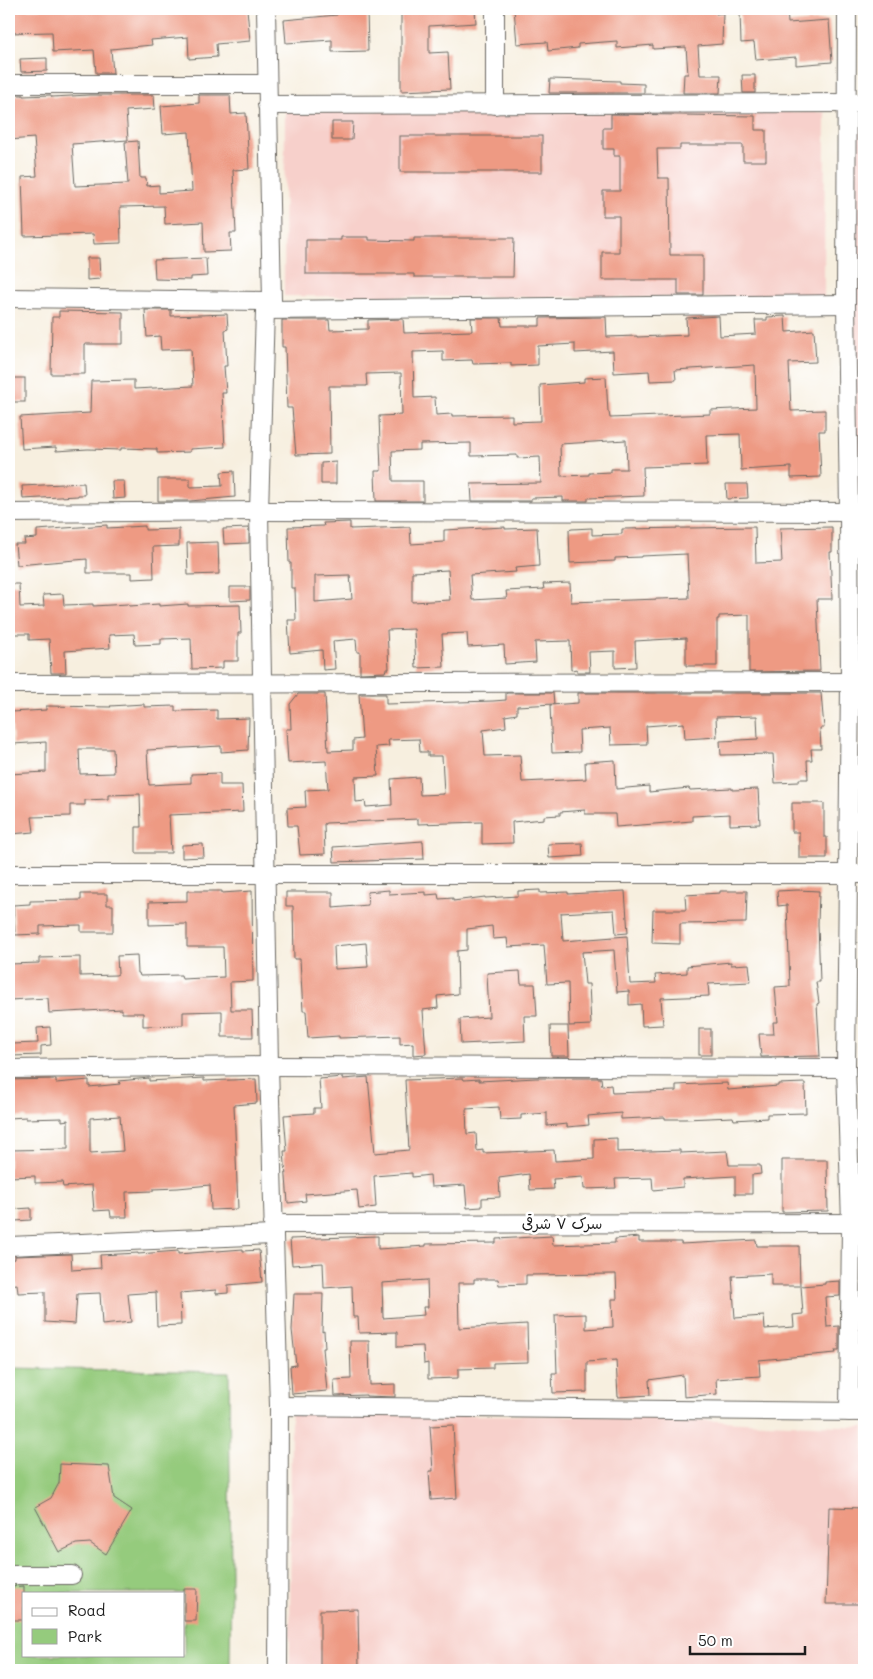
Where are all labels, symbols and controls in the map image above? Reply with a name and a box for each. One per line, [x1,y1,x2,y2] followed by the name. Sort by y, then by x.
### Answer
[522,1213,602,1233] street label: سرک ۷ شرقی
[22,1592,185,1656] legend
[68,1600,105,1620] text: Road
[690,1624,806,1656] scale bar
[68,1626,102,1646] text: Park
[698,1630,733,1650] text: 50 m

